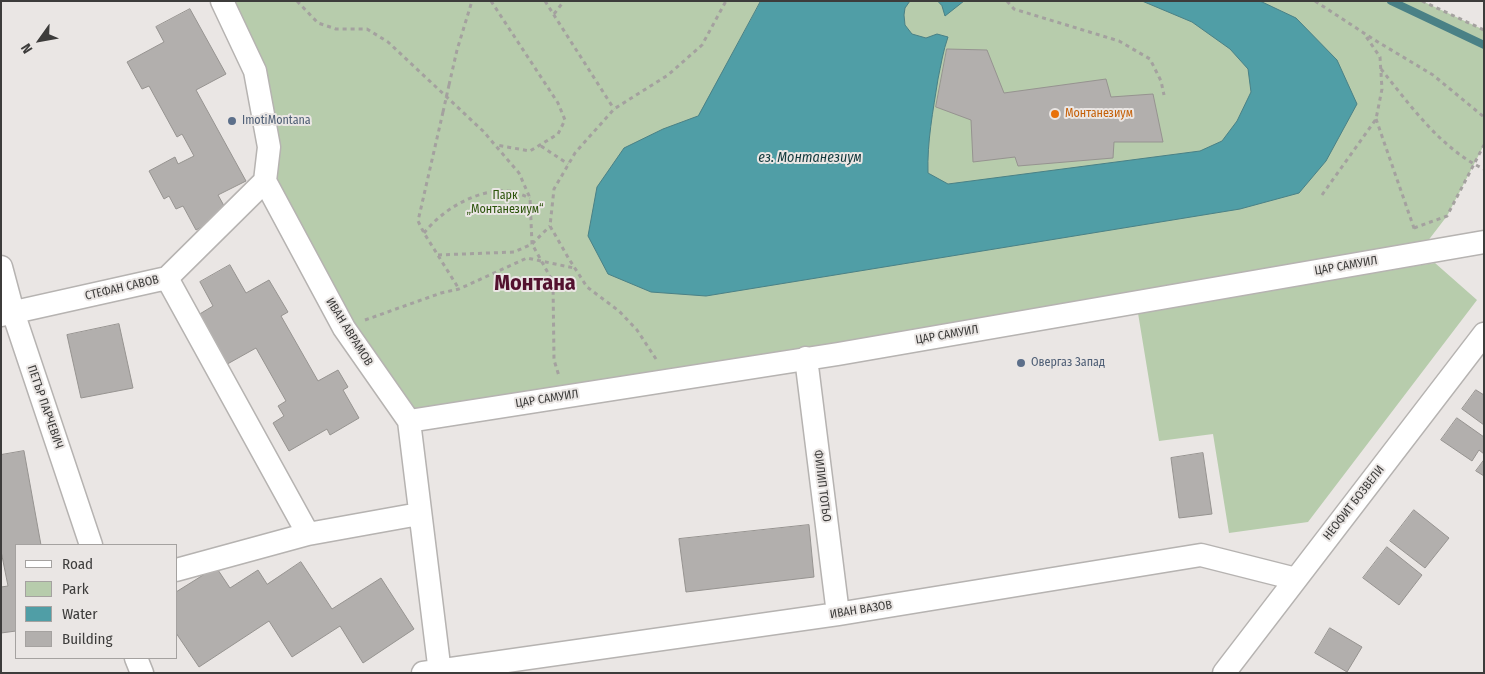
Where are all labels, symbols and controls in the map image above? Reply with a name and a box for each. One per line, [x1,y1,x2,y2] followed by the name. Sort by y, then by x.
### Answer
[15,15,65,65] north arrow
[17,40,36,56] text: N
[1065,107,1133,121] place label: Монтанезиум
[1049,108,1061,120] marker: Монтанезиум
[242,114,311,128] place label: ImotiMontana
[226,115,238,127] marker: ImotiMontana
[758,150,862,166] water label: ез. Монтанезиум
[466,189,544,217] park label: Парк „Монтанезиум“
[1313,253,1379,279] street label: ЦАР САМУИЛ
[494,271,576,297] district label: Монтана
[84,273,160,303] street label: СТЕФАН САВОВ
[322,295,376,369] street label: ИВАН АВРАМОВ
[914,322,980,348] street label: ЦАР САМУИЛ
[1031,356,1105,370] place label: Овергаз Запад
[1015,357,1027,369] marker: Овергаз Запад
[24,363,66,451] street label: ПЕТЪР ПАРЧЕВИЧ
[514,387,580,411] street label: ЦАР САМУИЛ
[810,449,834,523] street label: ФИЛИП ТОТЬО
[1320,463,1388,543] street label: НЕОФИТ БОЗВЕЛИ
[15,544,178,659] legend
[62,555,93,573] text: Road
[62,580,89,598] text: Park
[829,598,893,622] street label: ИВАН ВАЗОВ
[62,605,97,623] text: Water
[62,630,113,648] text: Building

